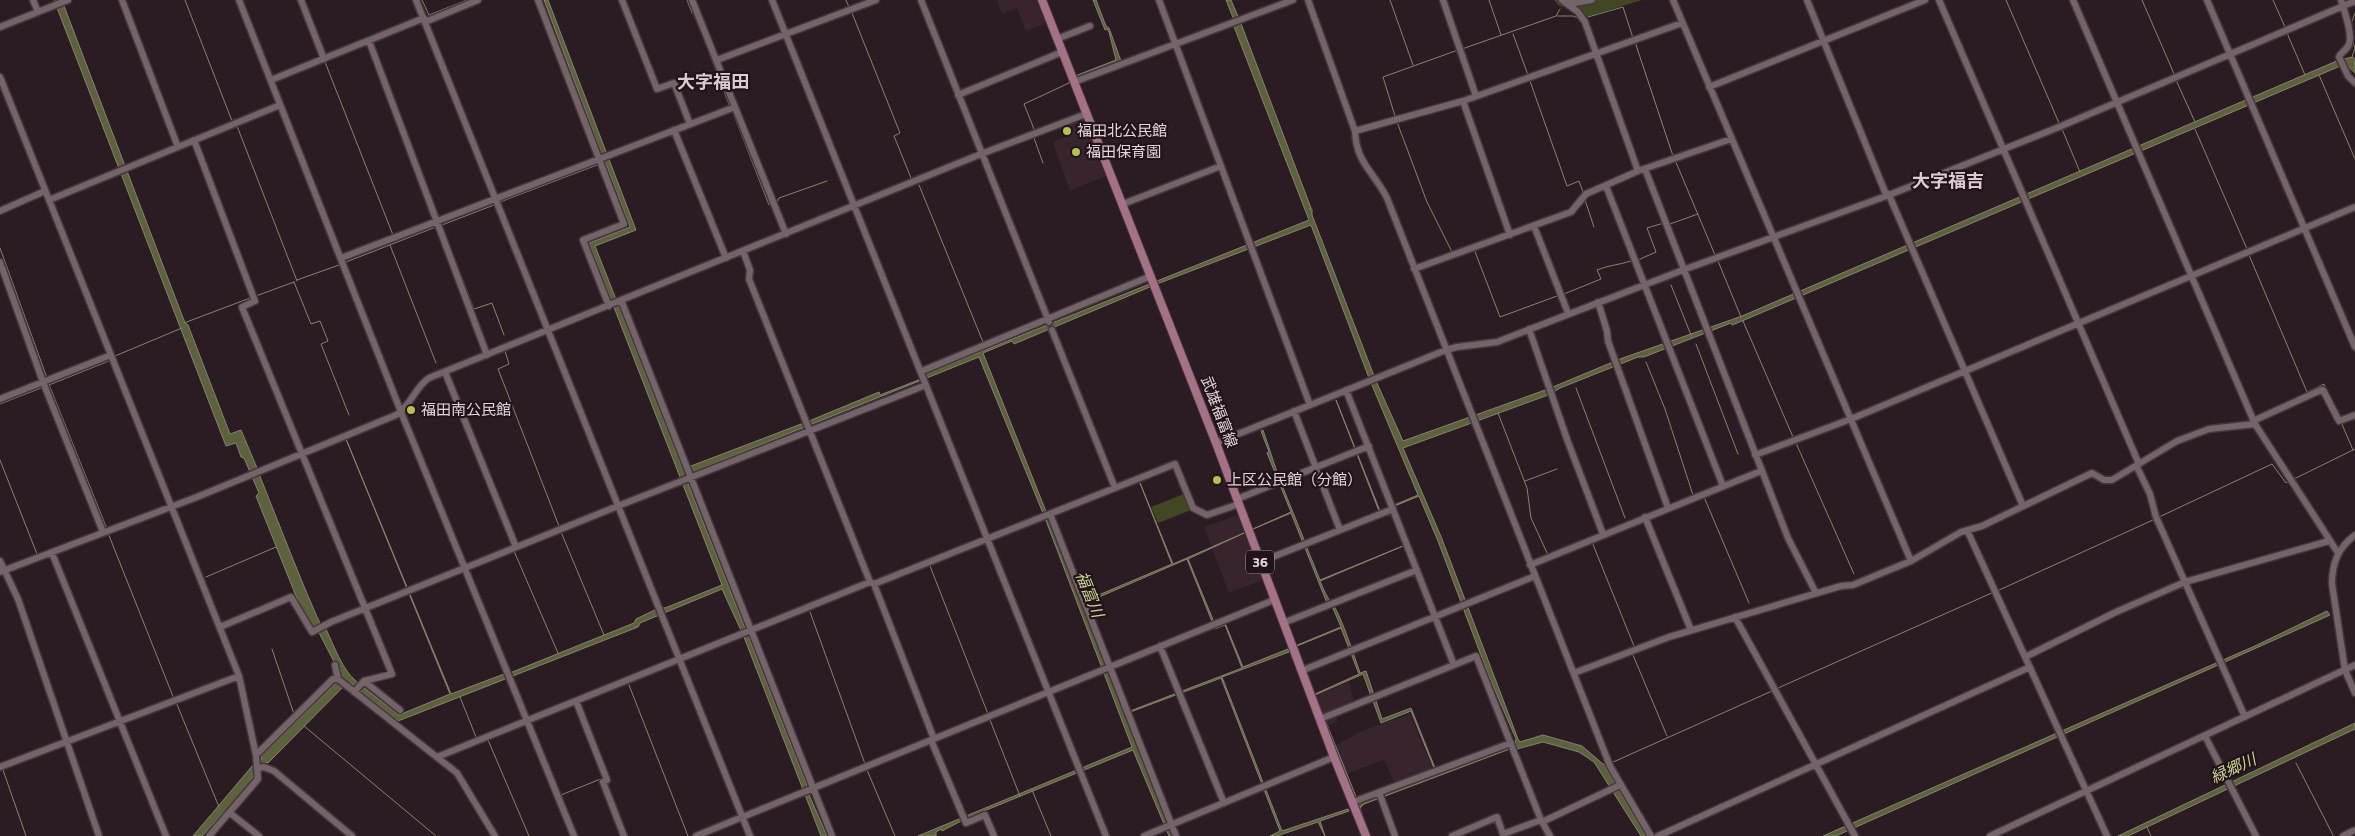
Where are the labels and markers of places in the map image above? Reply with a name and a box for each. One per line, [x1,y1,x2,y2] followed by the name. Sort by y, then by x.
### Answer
[1077,119,1167,142] place label: 福田北公民館
[1061,125,1073,137] marker: 福田北公民館
[1086,140,1161,163] place label: 福田保育園
[1070,146,1082,158] marker: 福田保育園
[421,398,511,421] place label: 福田南公民館
[405,404,417,416] marker: 福田南公民館
[1227,468,1362,491] place label: 上区公民館（分館）
[1211,474,1223,486] marker: 上区公民館（分館）

